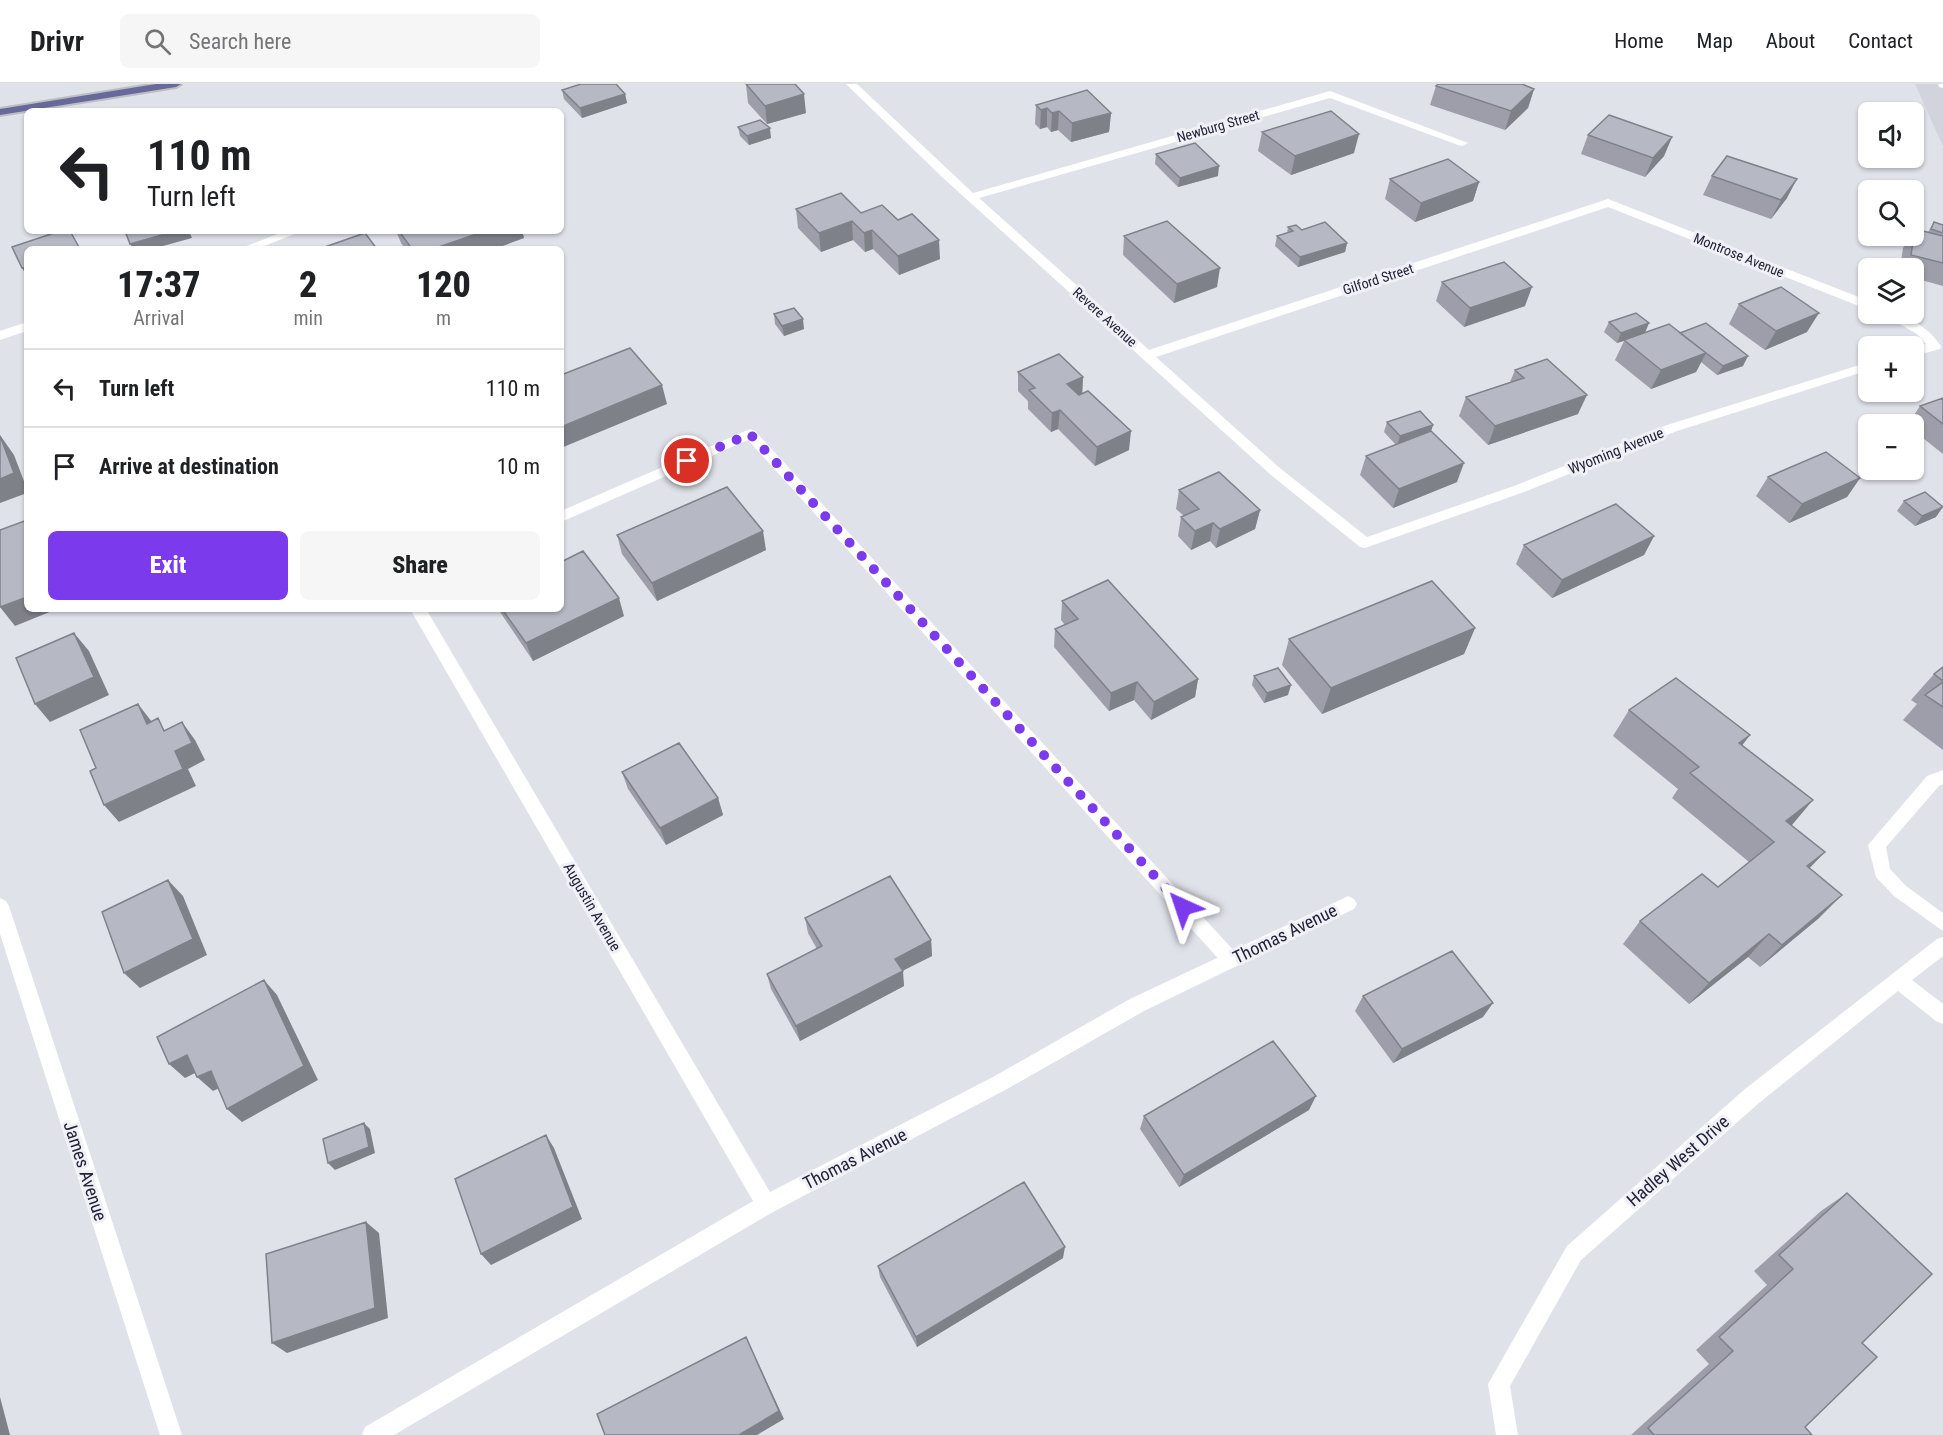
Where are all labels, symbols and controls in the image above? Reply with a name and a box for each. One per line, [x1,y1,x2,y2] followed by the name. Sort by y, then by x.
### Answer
[120,14,540,68] search box
[30,25,84,58] text: Drivr
[141,25,174,58] icon: search
[189,29,291,54] text: Search here
[1614,29,1664,53] text: Home
[1697,29,1733,53] text: Map
[1766,29,1815,53] text: About
[1848,29,1913,53] text: Contact
[1858,102,1924,480] map controls
[1858,102,1924,168] button: sound
[1175,107,1261,145] street label: Newburg Street
[147,131,252,180] text: 110 m
[48,132,126,210] icon: left
[1858,180,1924,246] button: search
[147,181,236,213] text: Turn left
[1691,230,1787,281] street label: Montrose Avenue
[1858,258,1924,324] button: layers
[1341,260,1415,298] street label: Gilford Street
[117,264,200,306] text: 17:37
[299,264,317,306] text: 2
[416,264,471,306] text: 120
[1070,284,1141,350] street label: Revere Avenue
[133,306,184,330] text: Arrival
[294,306,323,330] text: min
[436,306,451,330] text: m
[1858,336,1924,402] button: +
[48,372,81,405] icon: left
[99,376,174,401] text: Turn left
[486,376,540,401] text: 110 m
[1858,414,1924,480] button: −
[1566,424,1666,478] street label: Wyoming Avenue
[661,435,712,486] pin
[670,444,703,477] icon: arrive
[48,450,81,483] icon: arrive
[99,454,279,479] text: Arrive at destination
[497,454,540,479] text: 10 m
[48,531,288,600] button: Exit
[300,531,540,600] button: Share
[559,860,625,954] street label: Augustin Avenue
[1151,875,1215,939] position arrow
[1229,899,1340,968] street label: Thomas Avenue
[1622,1111,1733,1211] street label: Hadley West Drive
[60,1118,111,1223] street label: James Avenue
[799,1123,910,1194] street label: Thomas Avenue

